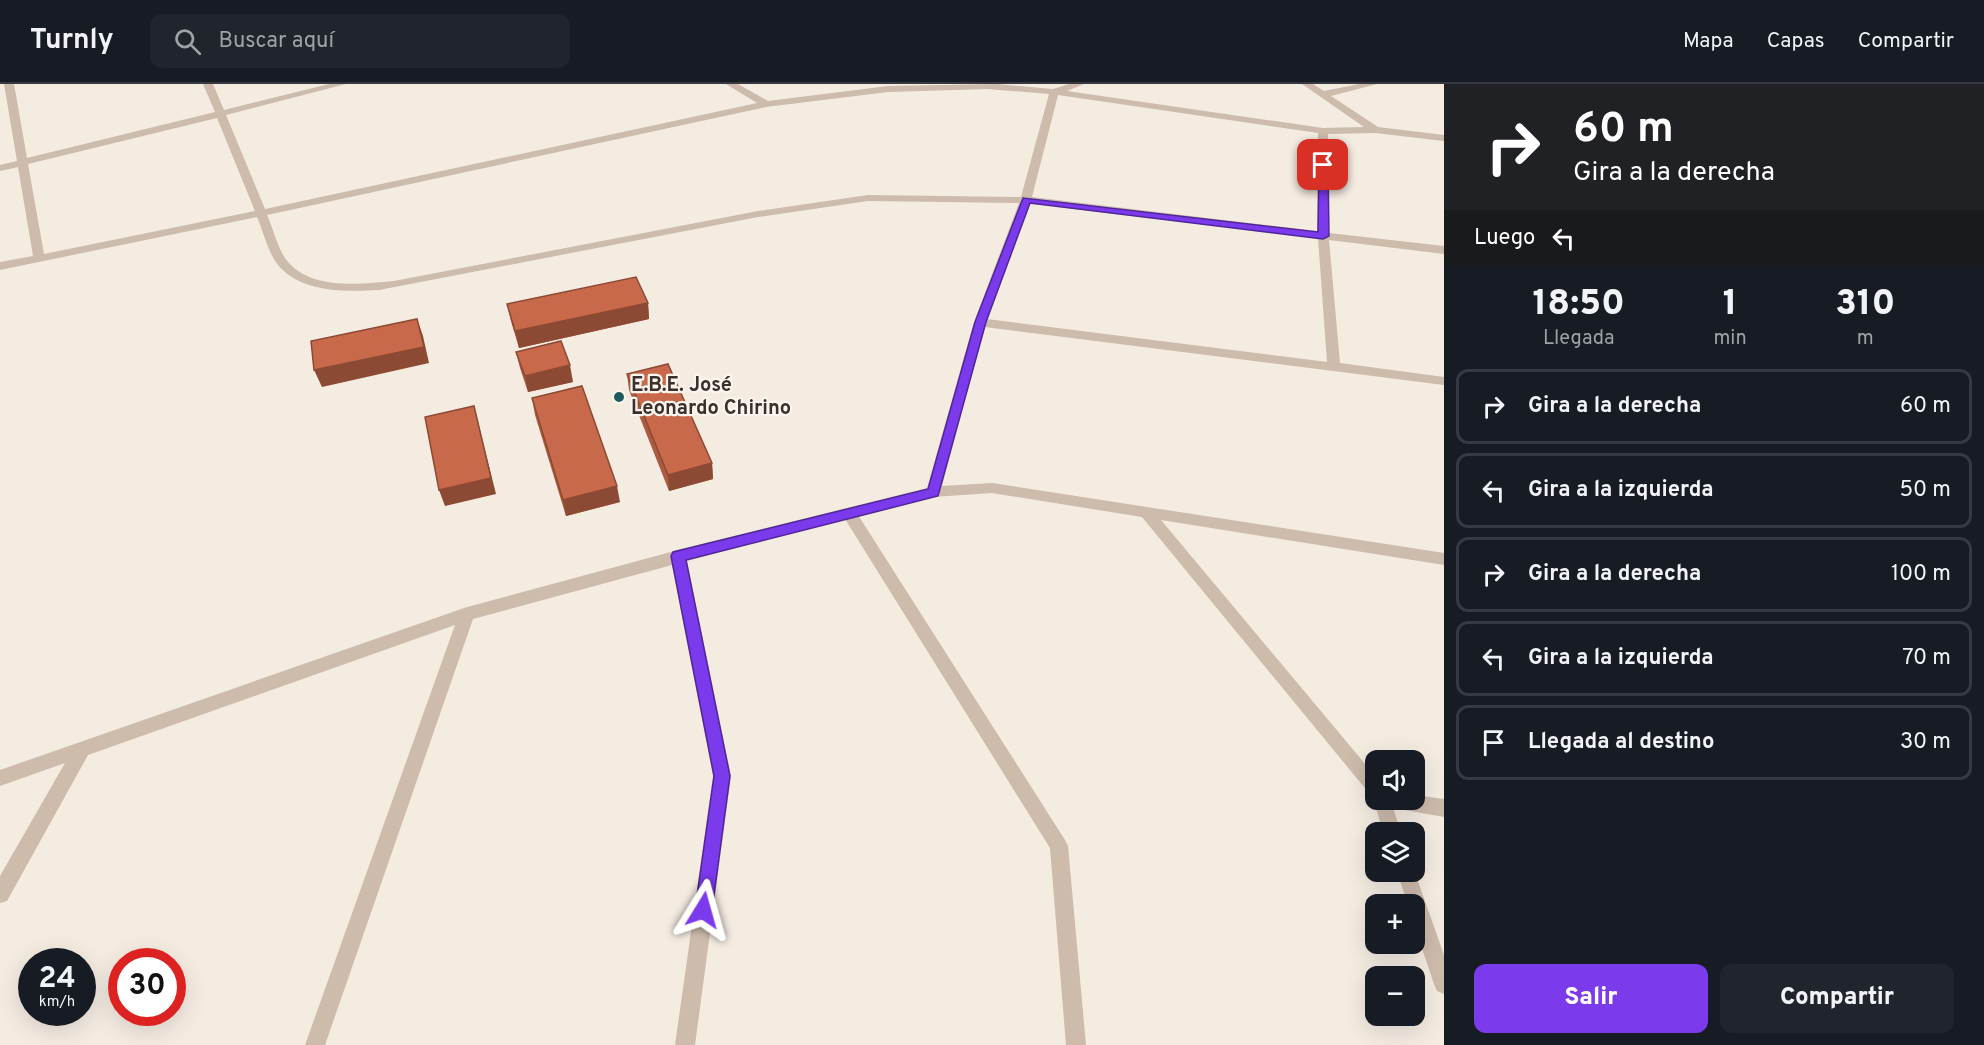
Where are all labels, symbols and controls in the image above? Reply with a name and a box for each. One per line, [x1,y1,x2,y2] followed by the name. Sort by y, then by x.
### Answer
[150,14,570,68] search box
[30,23,114,59] text: Turnly
[171,25,204,58] icon: search
[219,28,334,55] text: Buscar aquí
[1683,28,1734,55] text: Mapa
[1767,28,1825,55] text: Capas
[1858,28,1954,55] text: Compartir
[1573,104,1674,157] text: 60 m
[1474,108,1552,186] icon: right
[1297,139,1348,190] pin
[1306,148,1339,181] icon: arrive
[1573,156,1775,190] text: Gira a la derecha
[1547,222,1580,255] icon: left
[1474,225,1535,252] text: Luego
[1533,282,1625,328] text: 18:50
[1723,282,1737,328] text: 1
[1835,282,1895,328] text: 310
[1543,326,1614,352] text: Llegada
[1713,326,1747,352] text: min
[1857,326,1874,352] text: m
[631,373,791,422] place label: E.B.E. José Leonardo Chirino
[612,390,626,404] marker: E.B.E. José Leonardo Chirino
[1477,390,1510,423] icon: right
[1528,393,1701,420] text: Gira a la derecha
[1900,393,1951,420] text: 60 m
[1477,474,1510,507] icon: left
[1528,477,1714,504] text: Gira a la izquierda
[1899,477,1951,504] text: 50 m
[1477,558,1510,591] icon: right
[1528,561,1701,588] text: Gira a la derecha
[1891,561,1951,588] text: 100 m
[1477,642,1510,675] icon: left
[1528,645,1714,672] text: Gira a la izquierda
[1902,645,1951,672] text: 70 m
[1477,726,1510,759] icon: arrive
[1528,729,1714,756] text: Llegada al destino
[1900,729,1951,756] text: 30 m
[1365,750,1425,1026] map controls
[1365,750,1425,810] button: sound
[1365,822,1425,882] button: layers
[671,878,735,942] position arrow
[1365,894,1425,954] button: +
[108,948,186,1026] speed limit sign: 30
[38,961,76,998] text: 24
[1474,964,1708,1033] button: Salir
[1720,964,1954,1033] button: Compartir
[1365,966,1425,1026] button: −
[39,993,75,1012] text: km/h

